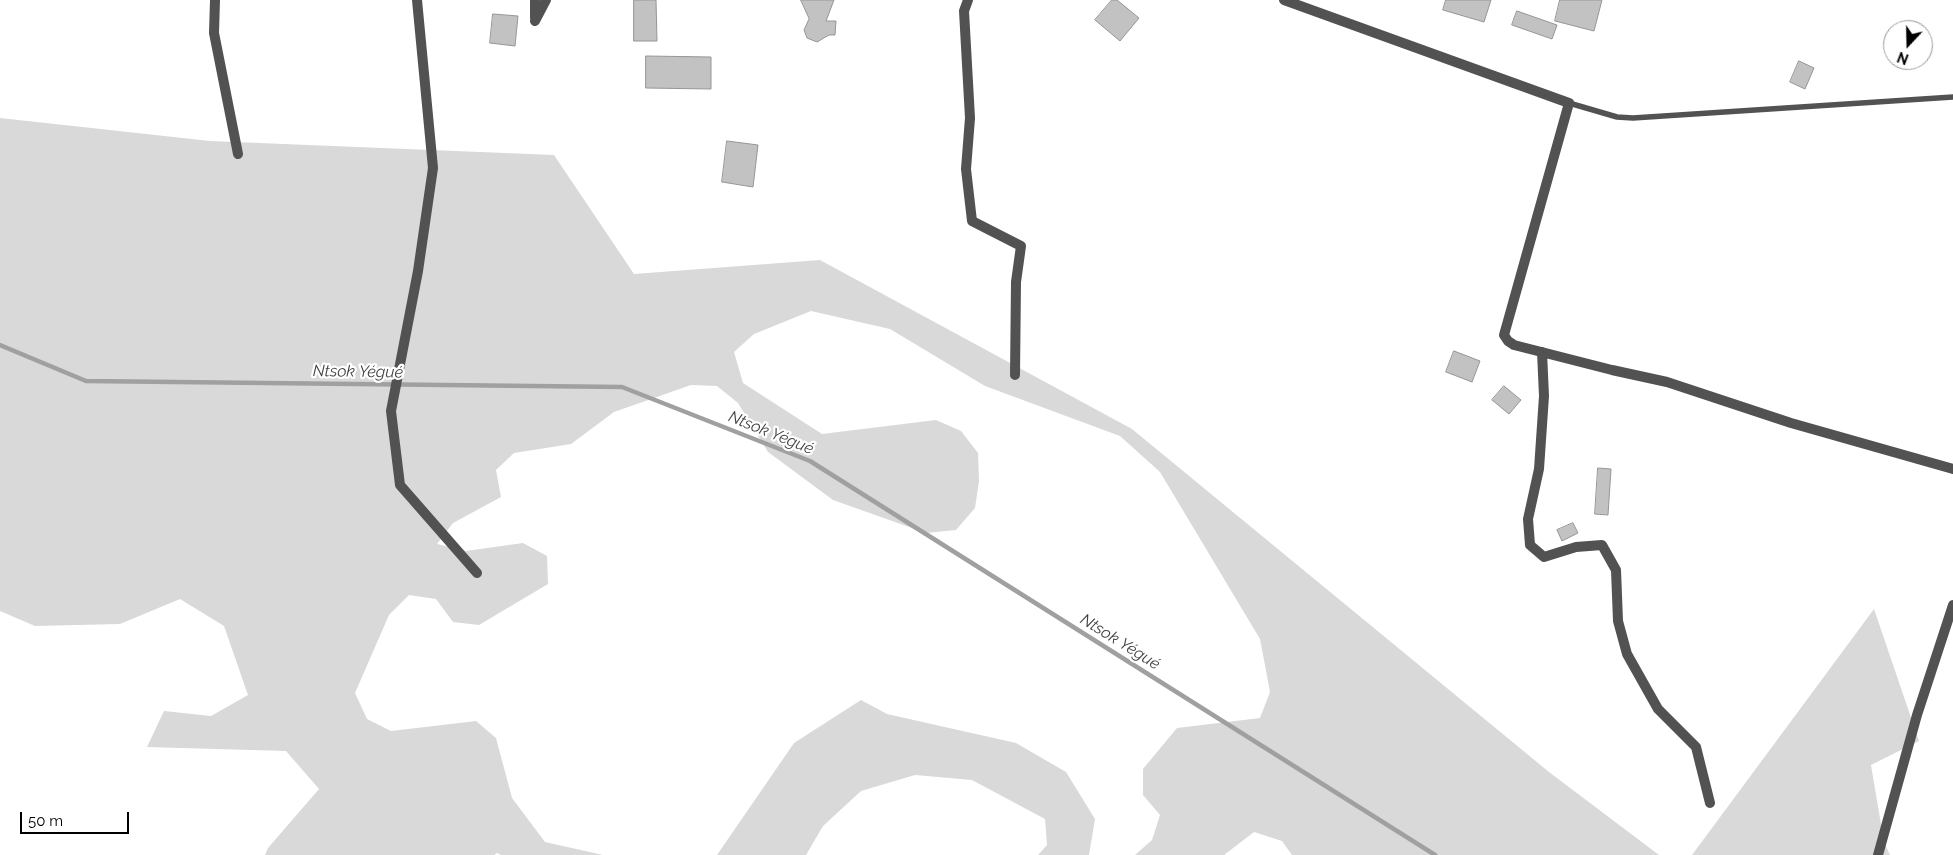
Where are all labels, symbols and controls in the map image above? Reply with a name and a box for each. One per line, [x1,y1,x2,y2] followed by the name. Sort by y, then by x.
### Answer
[1883,20,1933,70] north arrow
[1895,49,1911,67] text: N
[313,362,403,382] water label: Ntsok Yégué
[726,407,816,459] water label: Ntsok Yégué
[1077,610,1163,674] water label: Ntsok Yégué
[22,802,131,834] scale bar
[28,812,63,830] text: 50 m

